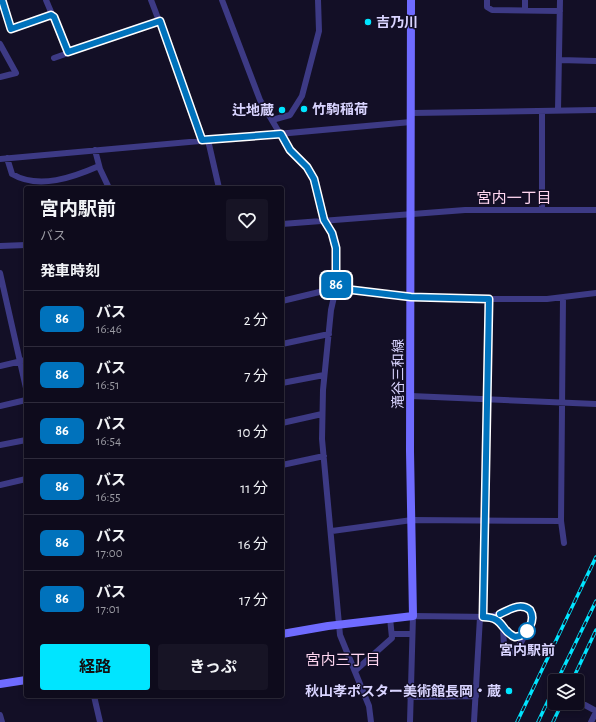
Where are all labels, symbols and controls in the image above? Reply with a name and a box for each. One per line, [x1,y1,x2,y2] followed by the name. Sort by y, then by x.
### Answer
[376,15,418,30] place label: 吉乃川
[363,17,373,27] marker: 吉乃川
[312,102,368,117] place label: 竹駒稲荷
[232,103,274,118] place label: 辻地蔵
[299,104,309,114] marker: 竹駒稲荷
[277,105,287,115] marker: 辻地蔵
[476,190,552,206] district label: 宮内一丁目
[226,199,268,241] button: heart
[40,200,116,219] text: 宮内駅前
[40,230,66,243] text: バス
[40,264,100,279] text: 発車時刻
[318,272,354,298] line badge: 86
[329,278,343,292] text: 86
[96,305,126,320] text: バス
[55,312,69,326] text: 86
[244,313,268,328] text: 2 分
[96,323,122,336] text: 16:46
[391,339,406,409] street label: 滝谷三和線
[96,361,126,376] text: バス
[55,368,69,382] text: 86
[244,369,268,384] text: 7 分
[96,379,119,392] text: 16:51
[96,417,126,432] text: バス
[55,424,69,438] text: 86
[237,425,268,440] text: 10 分
[96,435,121,448] text: 16:54
[96,473,126,488] text: バス
[55,480,69,494] text: 86
[240,481,268,496] text: 11 分
[96,491,120,504] text: 16:55
[96,529,126,544] text: バス
[55,536,69,550] text: 86
[238,537,268,552] text: 16 分
[96,547,123,560] text: 17:00
[96,585,126,600] text: バス
[55,592,69,606] text: 86
[239,593,268,608] text: 17 分
[96,603,120,616] text: 17:01
[518,622,536,640] marker: 宮内駅前
[499,642,555,658] place label: 宮内駅前
[40,644,150,690] button: 経路
[158,644,268,690] button: きっぷ
[305,652,381,668] district label: 宮内三丁目
[548,674,584,710] map controls
[548,674,584,710] button: layers
[305,684,501,699] place label: 秋山孝ポスター美術館長岡・蔵
[504,686,514,696] marker: 秋山孝ポスター美術館長岡・蔵

